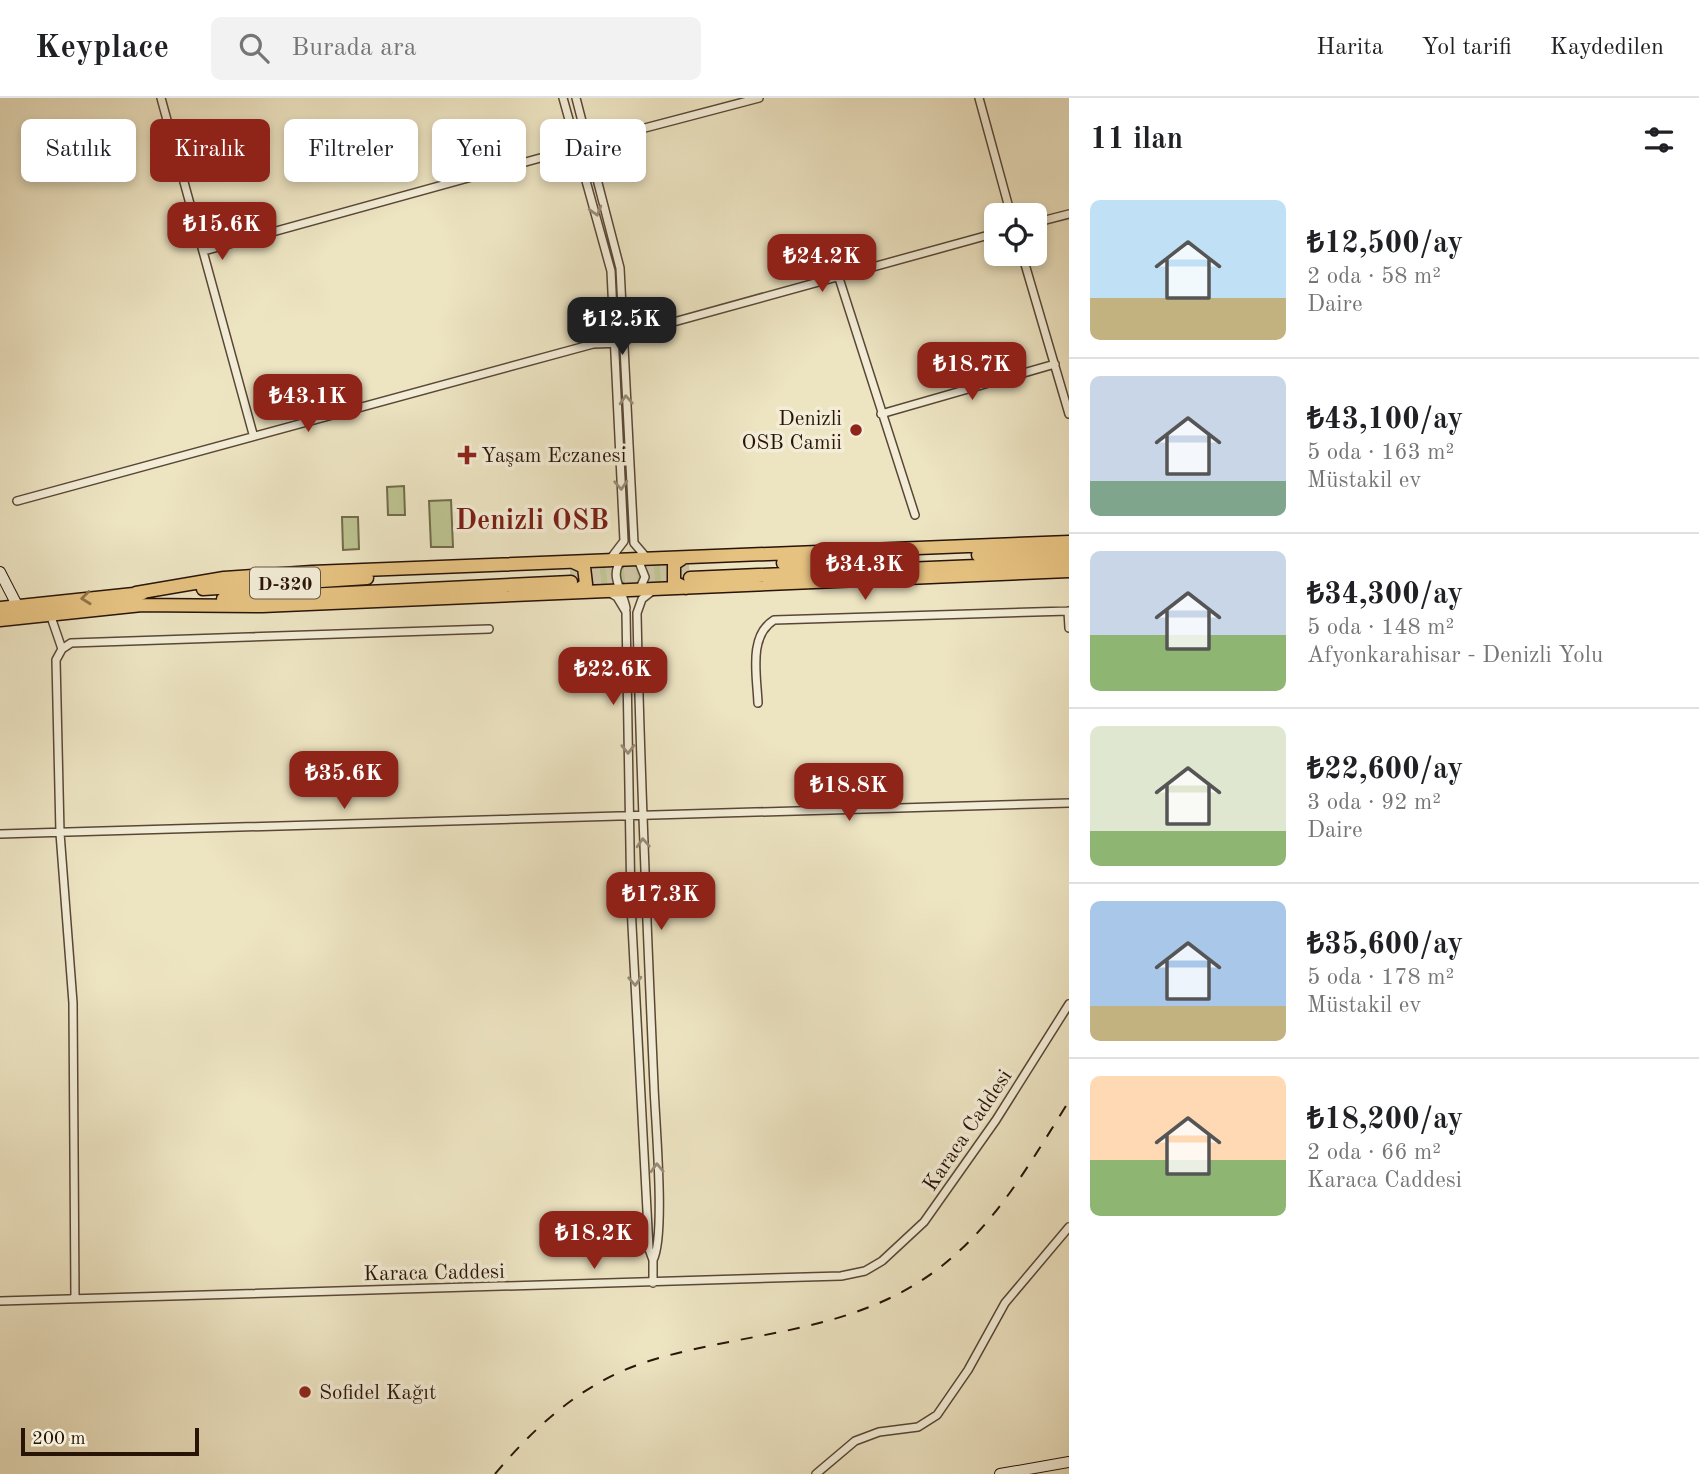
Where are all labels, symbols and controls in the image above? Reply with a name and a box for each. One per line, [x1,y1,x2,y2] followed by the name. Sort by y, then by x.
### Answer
[211,17,701,80] search box
[235,29,273,67] icon: search
[35,32,169,65] text: Keyplace
[291,35,417,61] text: Burada ara
[1316,36,1384,60] text: Harita
[1422,36,1512,60] text: Yol tarifi
[1550,36,1664,60] text: Kaydedilen
[21,119,136,182] chip: Satılık
[150,119,270,182] chip: Kiralık
[284,119,418,182] chip: Filtreler
[432,119,526,182] chip: Yeni
[540,119,646,182] chip: Daire
[1640,121,1678,159] icon: filters
[1090,125,1183,155] text: 11 ilan
[165,202,279,262] pin: ₺15.6K
[984,203,1047,266] map controls
[984,203,1047,266] button: locate
[587,204,602,216] one-way arrow
[183,213,261,236] text: ₺15.6K
[1146,228,1230,312] icon: home
[1307,229,1463,259] text: ₺12,500/ay
[765,234,879,294] pin: ₺24.2K
[783,245,861,268] text: ₺24.2K
[1307,265,1441,288] text: 2 oda · 58 m²
[1307,293,1363,316] text: Daire
[565,298,679,357] pin: ₺12.5K
[583,308,661,331] text: ₺12.5K
[915,342,1029,402] pin: ₺18.7K
[933,353,1011,376] text: ₺18.7K
[251,374,365,434] pin: ₺43.1K
[269,385,347,408] text: ₺43.1K
[618,394,633,405] one-way arrow
[1146,404,1230,488] icon: home
[1307,405,1463,435] text: ₺43,100/ay
[741,409,842,454] place label: Denizli OSB Camii
[848,422,864,438] marker: Denizli OSB Camii
[1307,441,1454,464] text: 5 oda · 163 m²
[481,446,626,467] place label: Yaşam Eczanesi
[459,447,475,463] marker: Yaşam Eczanesi
[1307,469,1422,492] text: Müstakil ev
[613,480,628,491] one-way arrow
[455,508,609,536] district label: Denizli OSB
[808,542,922,602] pin: ₺34.3K
[826,553,904,576] text: ₺34.3K
[250,568,320,598] road number: D-320
[1146,579,1230,663] icon: home
[1307,580,1463,610] text: ₺34,300/ay
[80,590,91,605] one-way arrow
[1307,616,1454,639] text: 5 oda · 148 m²
[1307,644,1603,667] text: Afyonkarahisar - Denizli Yolu
[556,648,670,707] pin: ₺22.6K
[574,658,652,681] text: ₺22.6K
[620,744,636,755] one-way arrow
[287,752,401,811] pin: ₺35.6K
[1146,754,1230,838] icon: home
[1307,755,1463,785] text: ₺22,600/ay
[305,762,383,785] text: ₺35.6K
[792,764,906,823] pin: ₺18.8K
[810,774,888,797] text: ₺18.8K
[1307,791,1441,814] text: 3 oda · 92 m²
[1307,819,1363,842] text: Daire
[635,837,650,848] one-way arrow
[604,872,718,932] pin: ₺17.3K
[622,883,700,906] text: ₺17.3K
[1146,929,1230,1013] icon: home
[1307,930,1463,960] text: ₺35,600/ay
[1307,966,1454,989] text: 5 oda · 178 m²
[628,976,643,987] one-way arrow
[1307,994,1422,1017] text: Müstakil ev
[920,1066,1017,1195] street label: Karaca Caddesi
[1146,1104,1230,1188] icon: home
[1307,1105,1463,1135] text: ₺18,200/ay
[1307,1141,1441,1164] text: 2 oda · 66 m²
[650,1163,665,1174] one-way arrow
[1307,1169,1462,1192] text: Karaca Caddesi
[537,1212,651,1271] pin: ₺18.2K
[555,1222,633,1245] text: ₺18.2K
[363,1262,505,1285] street label: Karaca Caddesi
[319,1383,436,1404] place label: Sofidel Kağıt
[297,1384,313,1400] marker: Sofidel Kağıt
[21,1425,200,1457] scale bar
[32,1430,85,1449] text: 200 m

